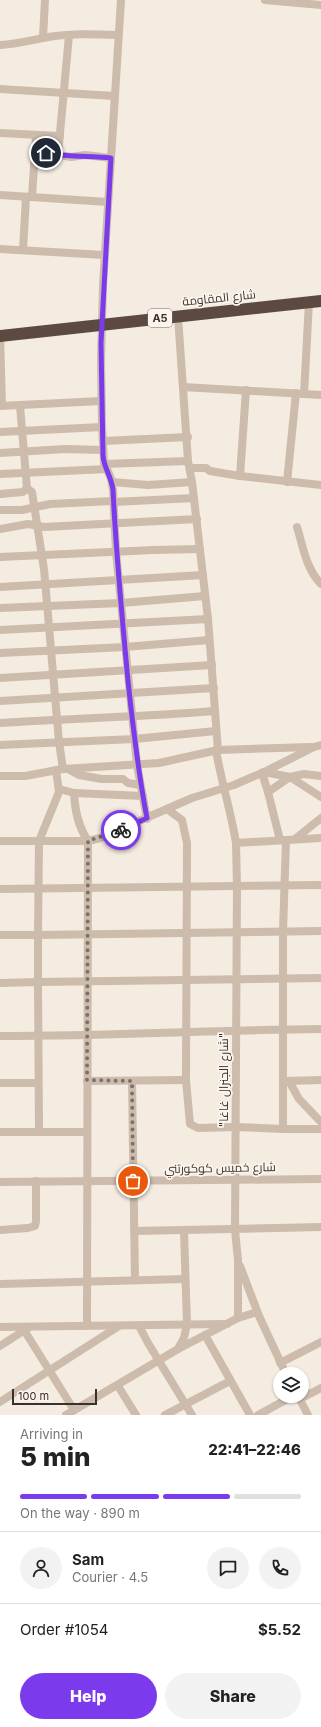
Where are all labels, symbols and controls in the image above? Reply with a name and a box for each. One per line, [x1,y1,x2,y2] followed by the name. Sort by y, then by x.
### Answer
[29,136,63,170] pin
[35,142,57,164] icon: home
[182,286,257,310] street label: شارع المقاومة
[148,309,172,327] road number: A5
[101,810,141,850] courier
[110,819,132,841] icon: bike
[216,1033,232,1127] street label: "شارع الجنرال غاغا"
[164,1159,276,1179] street label: شارع خميس كوكورتني
[116,1164,150,1198] pin
[122,1170,144,1192] icon: bag
[273,1367,309,1403] map controls
[273,1367,309,1403] button: layers
[12,1387,97,1406] scale bar
[18,1389,49,1403] text: 100 m
[20,1426,83,1442] text: Arriving in
[208,1440,301,1459] text: 22:41–22:46
[20,1441,91,1472] text: 5 min
[20,1505,140,1521] text: On the way · 890 m
[20,1547,62,1589] button: person
[207,1547,249,1589] button: chat
[259,1547,301,1589] button: phone
[72,1550,104,1569] text: Sam
[72,1569,148,1585] text: Courier · 4.5
[20,1620,109,1639] text: Order #1054
[258,1620,301,1639] text: $5.52
[20,1673,157,1719] button: Help
[165,1673,301,1719] button: Share

